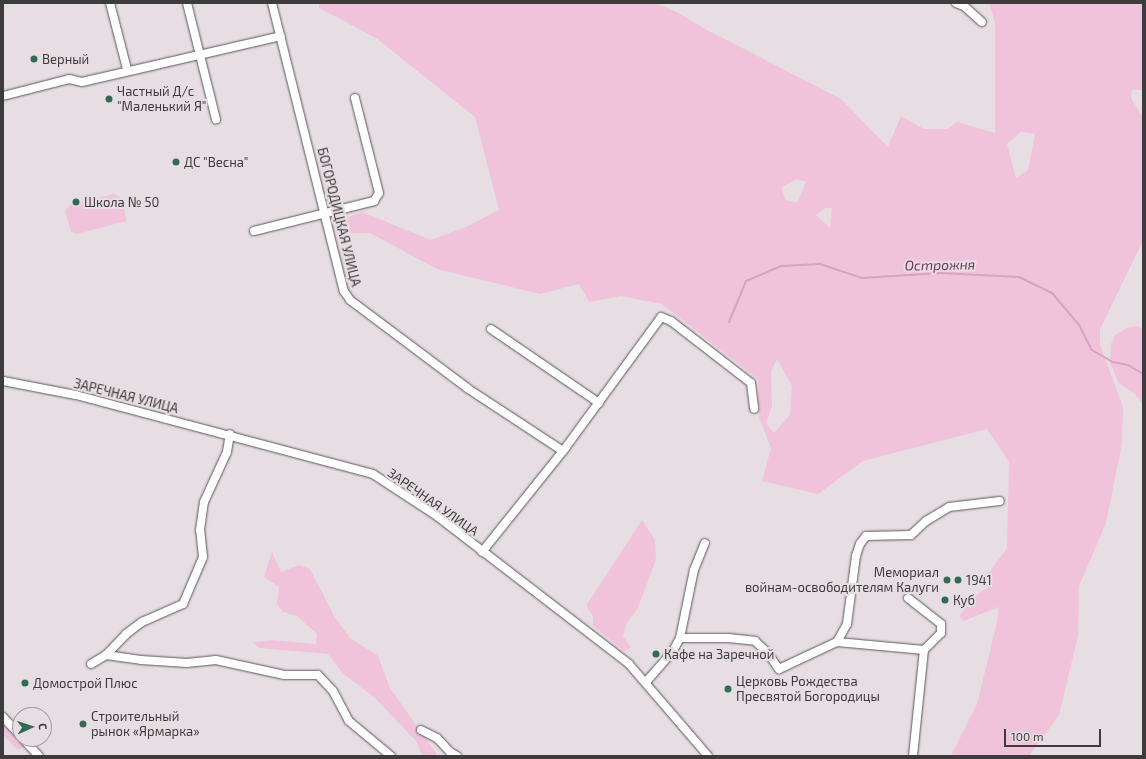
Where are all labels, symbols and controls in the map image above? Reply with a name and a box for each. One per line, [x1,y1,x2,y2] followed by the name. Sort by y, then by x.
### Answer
[42,51,89,67] place label: Верный
[29,54,39,64] marker: Верный
[117,84,206,115] place label: Частный Д/с "Маленький Я"
[104,94,114,104] marker: Частный Д/с "Маленький Я"
[314,146,364,288] street label: БОГОРОДИЦКАЯ УЛИЦА
[184,154,249,170] place label: ДС "Весна"
[171,157,181,167] marker: ДС "Весна"
[84,194,159,210] place label: Школа № 50
[71,197,81,207] marker: Школа № 50
[905,256,975,274] water label: Острожня
[72,375,180,417] street label: ЗАРЕЧНАЯ УЛИЦА
[385,465,481,539] street label: ЗАРЕЧНАЯ УЛИЦА
[745,565,939,596] place label: Мемориал войнам-освободителям Калуги
[966,572,992,588] place label: 1941
[942,575,952,585] marker: Мемориал войнам-освободителям Калуги
[953,575,963,585] marker: 1941
[953,592,975,608] place label: Куб
[940,595,950,605] marker: Куб
[664,646,774,662] place label: Кафе на Заречной
[651,649,661,659] marker: Кафе на Заречной
[736,674,880,705] place label: Церковь Рождества Пресвятой Богородицы
[33,675,138,691] place label: Домострой Плюс
[20,678,30,688] marker: Домострой Плюс
[723,684,733,694] marker: Церковь Рождества Пресвятой Богородицы
[12,707,52,747] north arrow
[91,709,200,740] place label: Строительный рынок «Ярмарка»
[78,719,88,729] marker: Строительный рынок «Ярмарка»
[1006,721,1103,747] scale bar
[37,723,50,730] text: С
[1011,729,1043,743] text: 100 m

